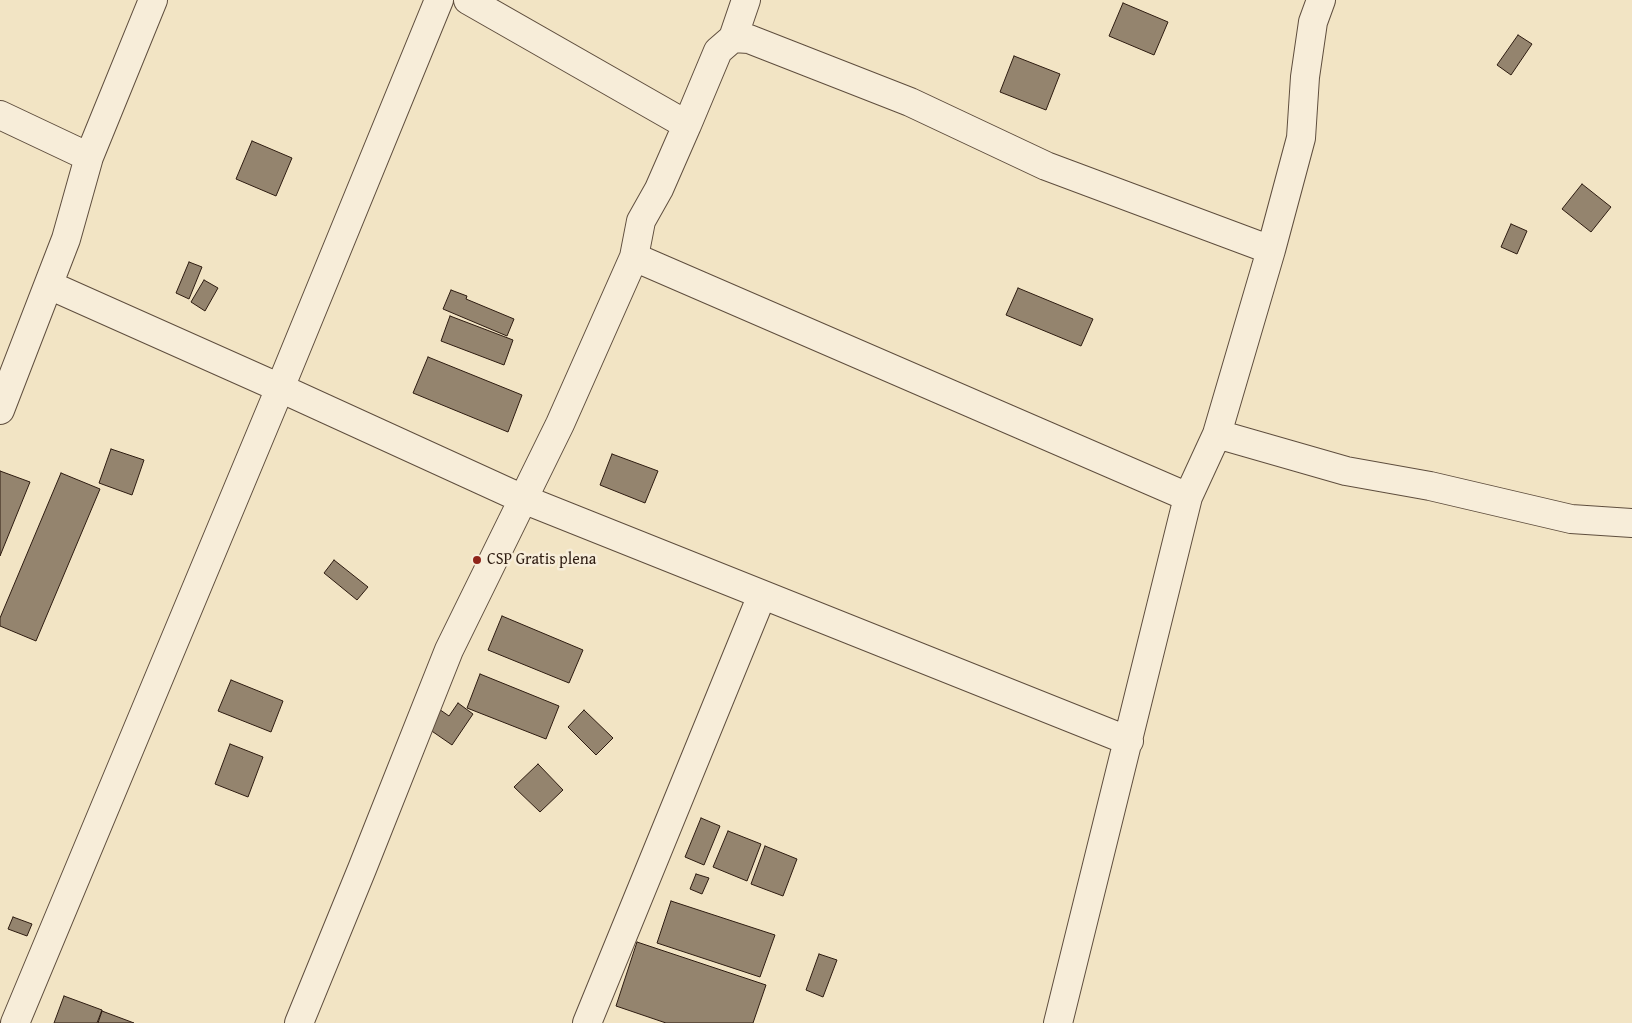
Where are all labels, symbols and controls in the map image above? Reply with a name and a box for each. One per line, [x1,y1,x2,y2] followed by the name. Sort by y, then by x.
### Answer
[487,550,596,570] place label: CSP Gratis plena
[471,554,483,566] marker: CSP Gratis plena

